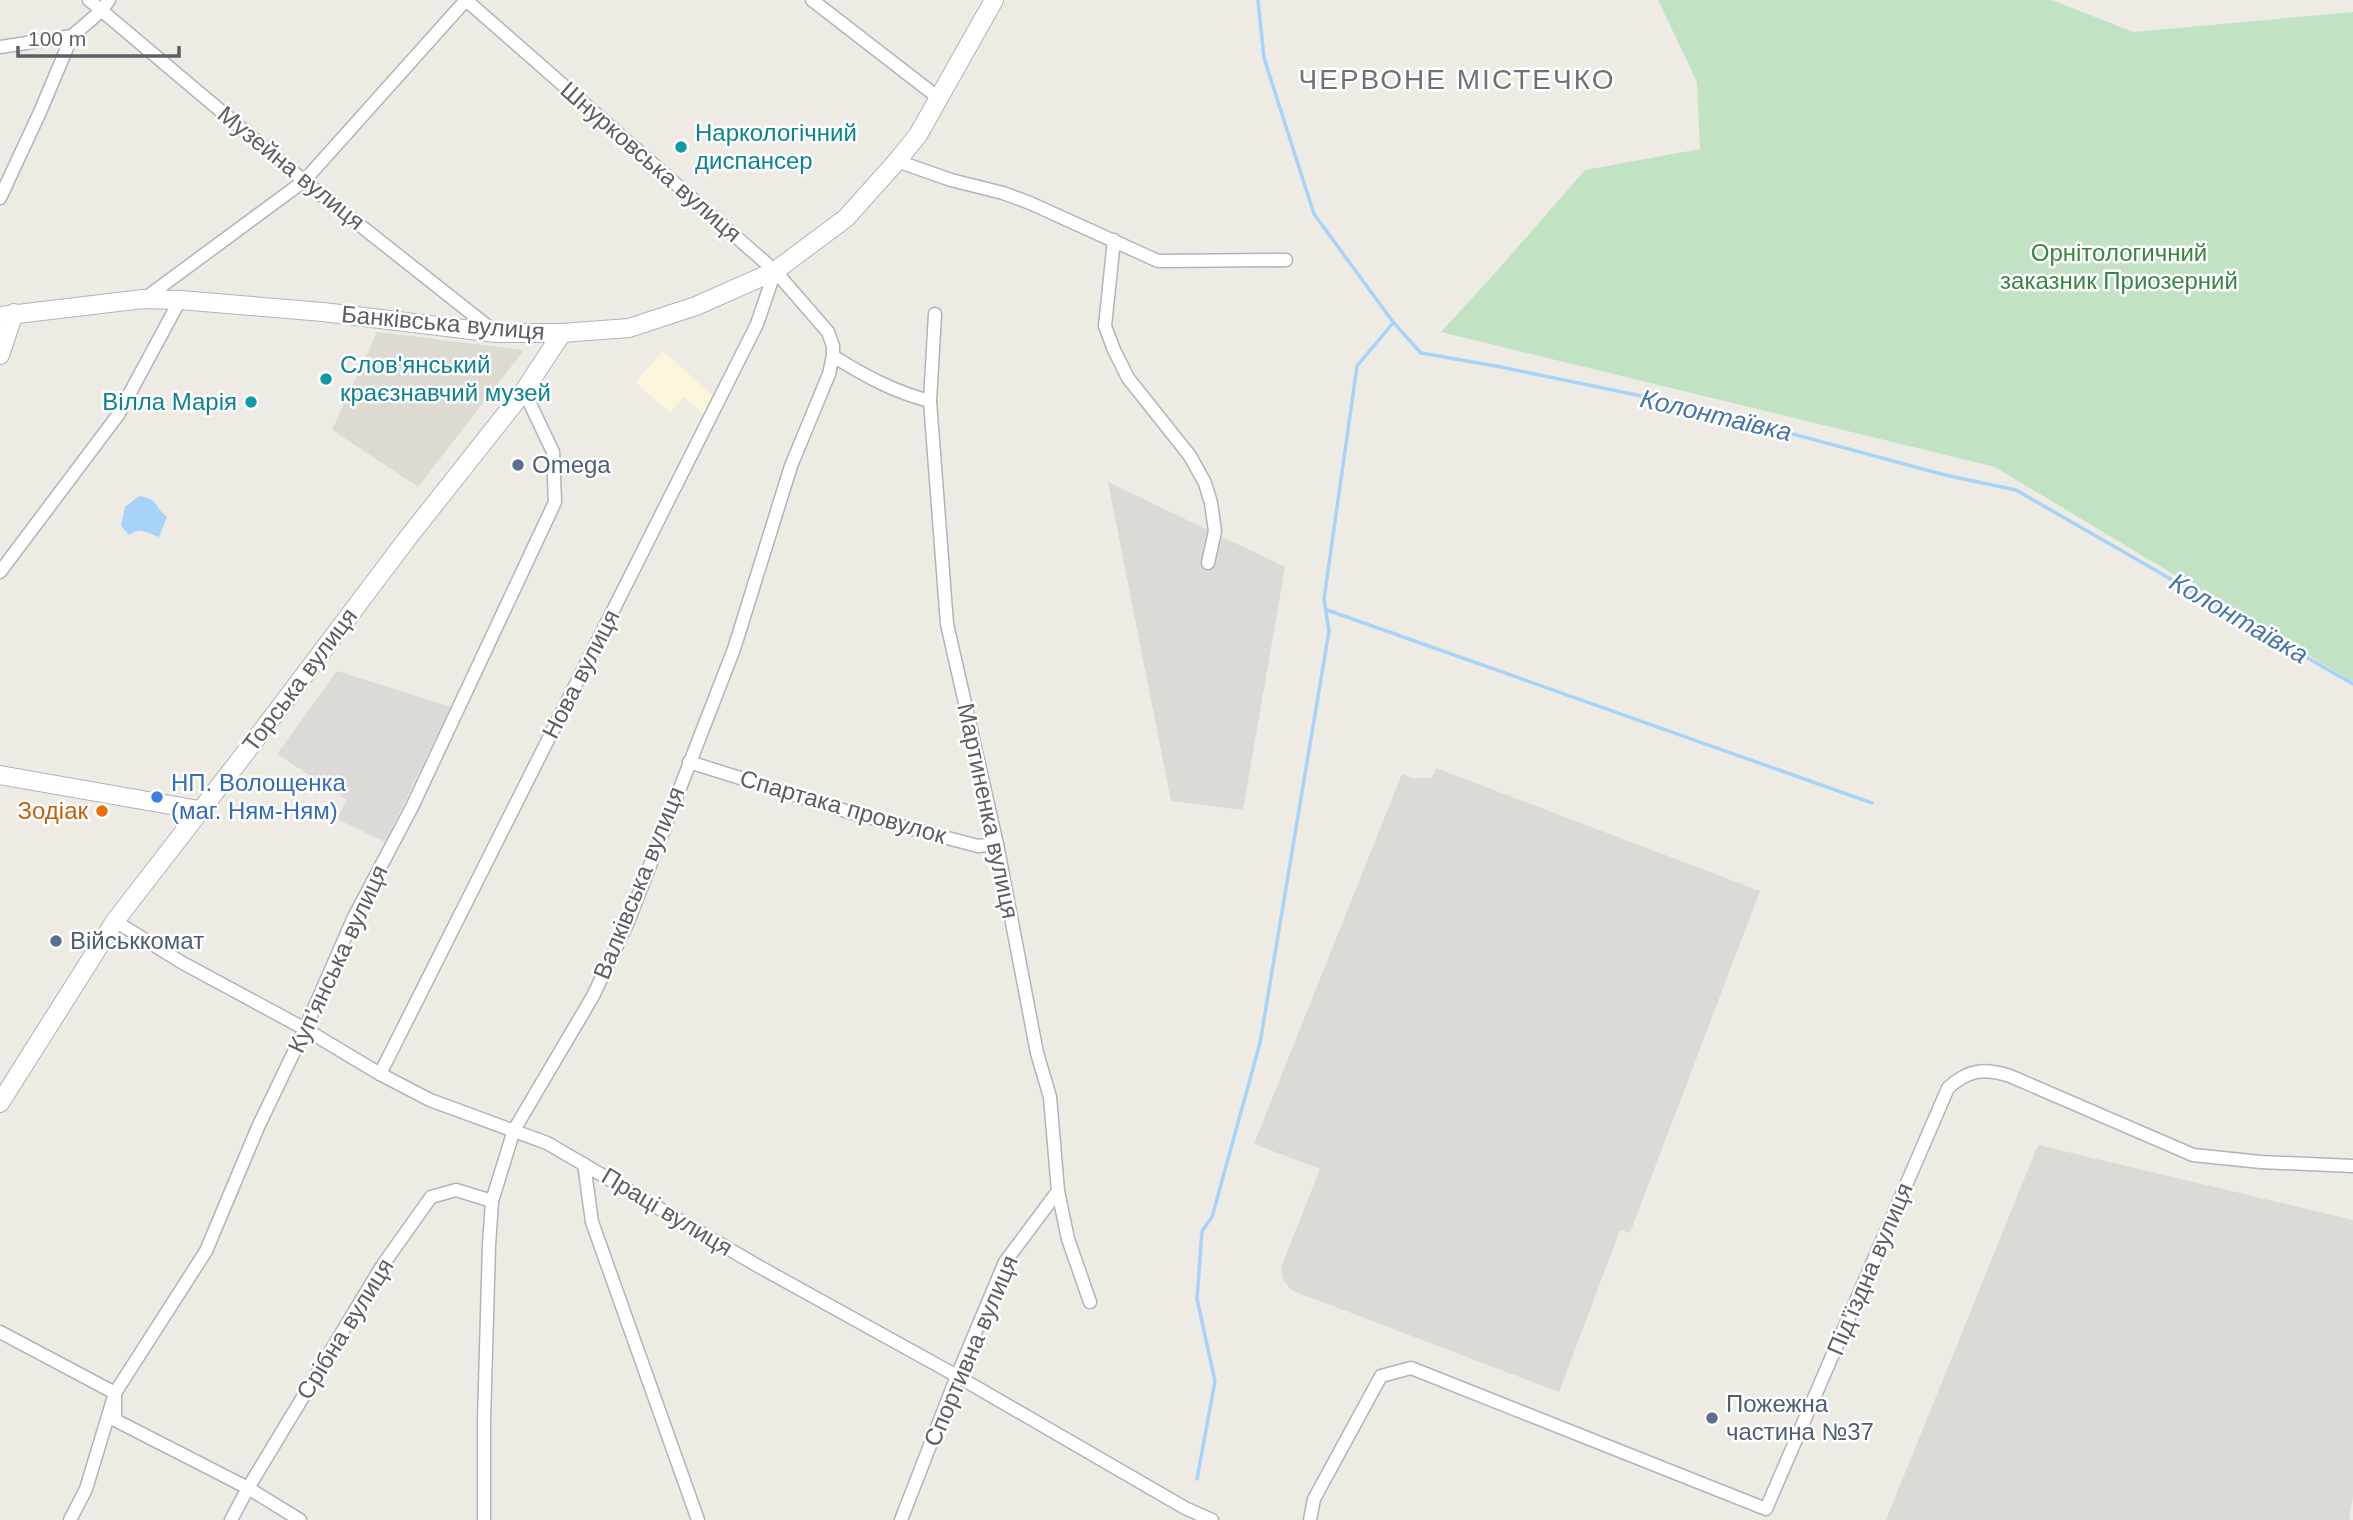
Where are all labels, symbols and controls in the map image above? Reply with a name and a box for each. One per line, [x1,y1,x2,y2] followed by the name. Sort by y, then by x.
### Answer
[18,14,178,58] scale bar
[28,27,86,50] text: 100 m
[1299,64,1615,95] district label: ЧЕРВОНЕ МІСТЕЧКО
[556,76,747,247] street label: Шнурковська вулиця
[213,100,370,235] street label: Музейна вулиця
[695,119,857,174] place label: Наркологічний диспансер
[673,139,689,155] marker: Наркологічний диспансер
[2000,239,2238,294] park label: Орнiтологичний заказник Приозерний
[340,300,546,345] street label: Банківська вулиця
[340,351,551,406] place label: Слов'янський краєзнавчий музей
[318,371,334,387] marker: Слов'янський краєзнавчий музей
[1637,383,1795,447] water label: Колонтаївка
[102,388,237,415] place label: Вілла Марія
[243,394,259,410] marker: Вілла Марія
[532,451,611,478] place label: Omega
[510,457,526,473] marker: Omega
[2165,566,2313,670] water label: Колонтаївка
[237,603,362,757] street label: Торська вулиця
[537,605,625,743] street label: Нова вулиця
[952,701,1025,921] street label: Мартиненка вулиця
[737,764,950,849] street label: Спартака провулок
[171,769,346,824] place label: НП. Волощенка (маг. Ням-Ням)
[588,783,689,983] street label: Валківська вулиця
[149,789,165,805] marker: НП. Волощенка (маг. Ням-Ням)
[18,797,89,824] place label: Зодіак
[94,803,110,819] marker: Зодіак
[282,861,393,1057] street label: Куп’янська вулиця
[70,927,204,954] place label: Військкомат
[48,933,64,949] marker: Військкомат
[597,1162,737,1261] street label: Праці вулиця
[1821,1179,1918,1359] street label: Під’їздна вулиця
[918,1251,1023,1450] street label: Спортивна вулиця
[291,1253,399,1404] street label: Срібна вулиця
[1726,1390,1874,1445] place label: Пожежна частина №37
[1704,1410,1720,1426] marker: Пожежна частина №37

